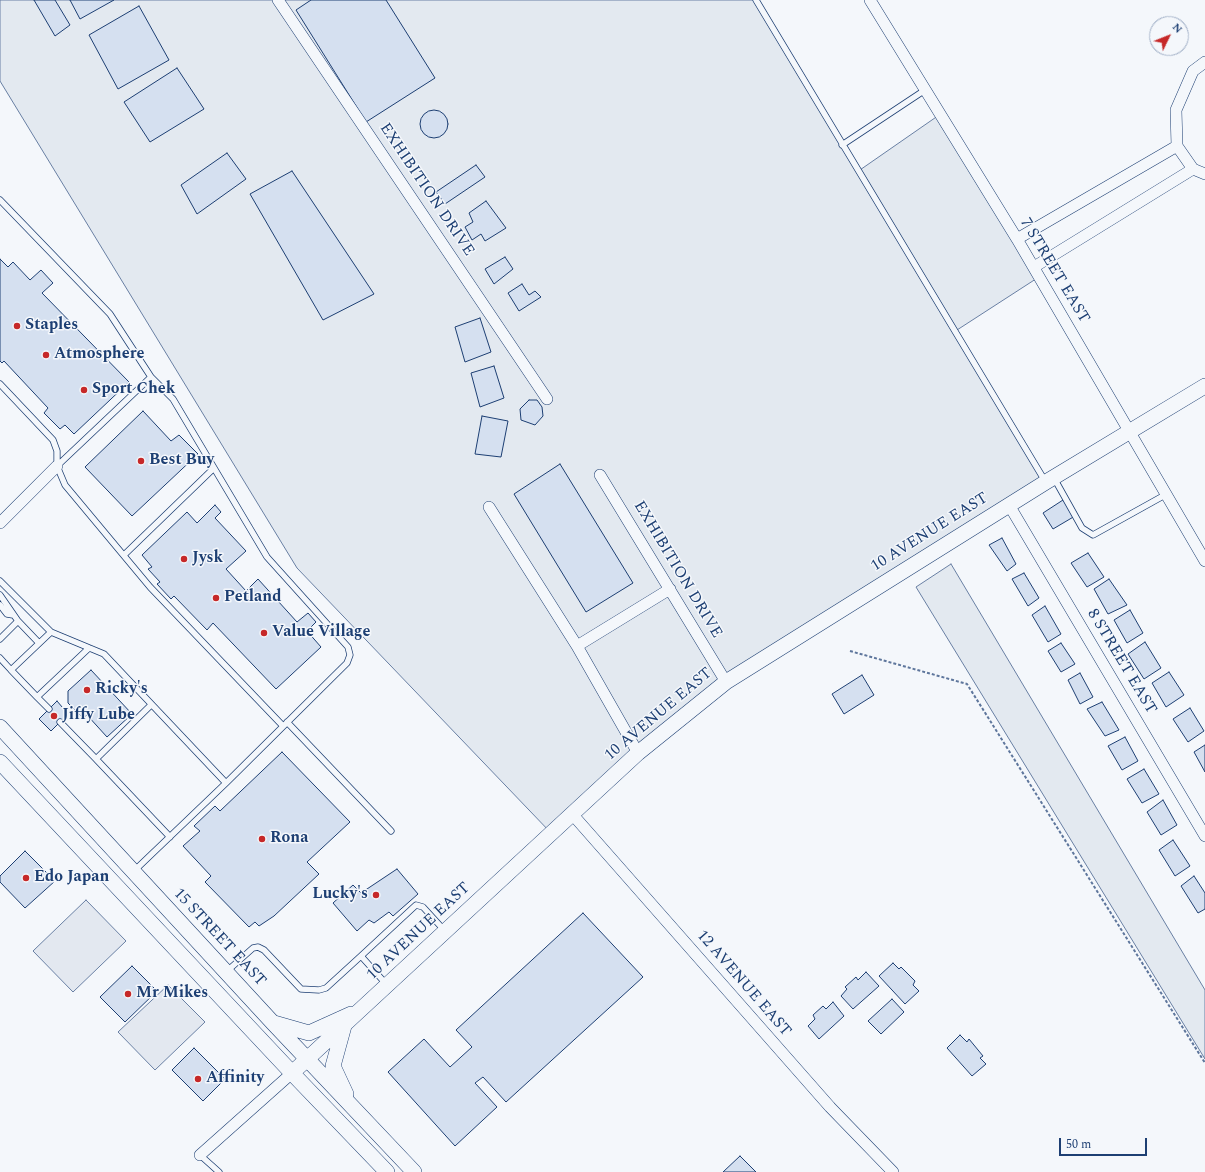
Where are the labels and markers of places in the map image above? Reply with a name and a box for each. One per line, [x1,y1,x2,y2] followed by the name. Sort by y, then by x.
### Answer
[25,316,78,336] place label: Staples
[12,321,22,331] marker: Staples
[54,345,144,365] place label: Atmosphere
[41,350,51,360] marker: Atmosphere
[92,380,175,400] place label: Sport Chek
[79,385,89,395] marker: Sport Chek
[149,451,214,471] place label: Best Buy
[136,456,146,466] marker: Best Buy
[192,549,223,569] place label: Jysk
[179,554,189,564] marker: Jysk
[224,588,282,608] place label: Petland
[211,593,221,603] marker: Petland
[272,623,370,643] place label: Value Village
[259,628,269,638] marker: Value Village
[95,680,148,700] place label: Ricky's
[82,685,92,695] marker: Ricky's
[62,706,135,726] place label: Jiffy Lube
[49,711,59,721] marker: Jiffy Lube
[270,829,308,849] place label: Rona
[257,834,267,844] marker: Rona
[34,868,109,888] place label: Edo Japan
[21,873,31,883] marker: Edo Japan
[312,885,368,905] place label: Lucky's
[371,890,381,900] marker: Lucky's
[136,984,208,1004] place label: Mr Mikes
[123,989,133,999] marker: Mr Mikes
[206,1069,264,1089] place label: Affinity
[193,1074,203,1084] marker: Affinity

